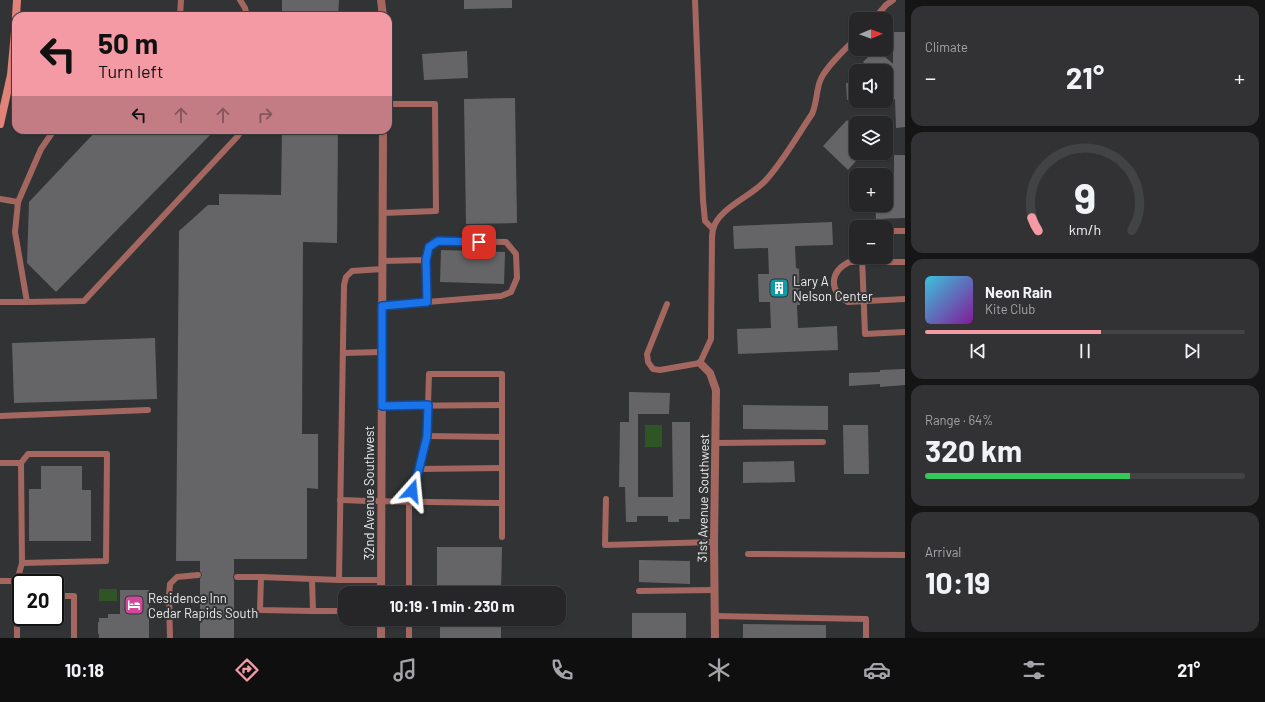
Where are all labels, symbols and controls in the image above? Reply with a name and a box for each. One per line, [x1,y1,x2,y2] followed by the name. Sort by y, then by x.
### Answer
[849,12,893,56] north arrow
[849,12,893,264] map controls
[98,26,158,60] text: 50 m
[32,28,84,80] icon: left
[925,39,968,55] text: Climate
[1066,59,1104,95] text: 21°
[98,60,164,82] text: Turn left
[849,64,893,108] button: sound
[925,64,936,90] text: −
[1234,64,1245,90] text: +
[128,104,150,126] icon: left
[170,104,192,126] icon: ahead
[212,104,234,126] icon: ahead
[254,104,276,126] icon: right
[849,116,893,160] button: layers
[849,168,893,212] button: +
[1074,171,1096,221] text: 9
[849,220,893,264] button: −
[1069,220,1101,237] text: km/h
[462,225,496,259] pin
[468,231,490,253] icon: arrive
[793,273,873,304] place label: Lary A Nelson Center
[768,277,790,299] building icon: Lary A Nelson Center
[985,283,1052,301] text: Neon Rain
[985,301,1035,317] text: Kite Club
[967,340,989,362] icon: previous
[1074,340,1096,362] icon: pause
[1181,340,1203,362] icon: next
[925,412,993,428] text: Range · 64%
[361,426,377,560] street label: 32nd Avenue Southwest
[925,432,1022,468] text: 320 km
[694,433,712,563] street label: 31st Avenue Southwest
[391,470,433,512] position arrow
[925,544,961,560] text: Arrival
[925,564,990,600] text: 10:19
[12,574,64,626] speed limit sign: 20
[148,590,258,621] place label: Residence Inn Cedar Rapids South
[123,594,145,616] hotel icon: Residence Inn Cedar Rapids South
[390,597,514,615] text: 10:19 · 1 min · 230 m
[233,656,261,684] icon: directions
[391,656,419,684] icon: music
[548,656,576,684] icon: phone
[705,656,733,684] icon: climate
[863,656,891,684] icon: car
[1020,656,1048,684] icon: filters
[65,659,104,681] text: 10:18
[1177,659,1200,681] text: 21°

